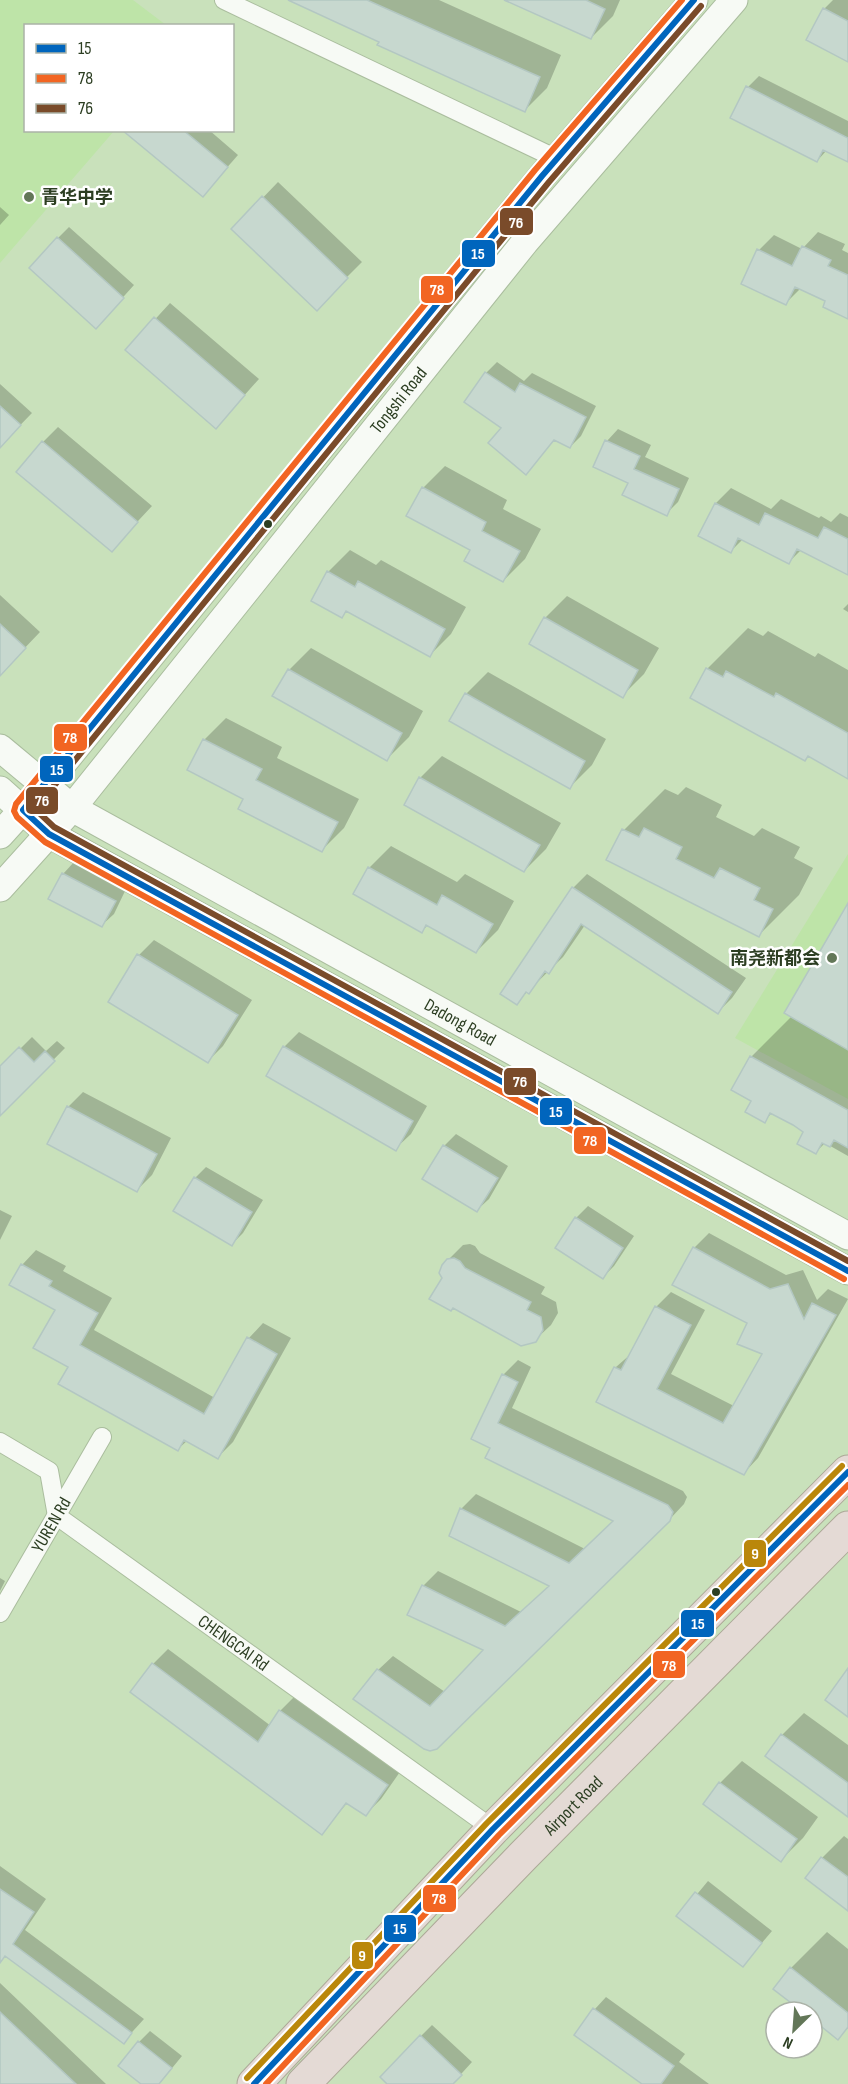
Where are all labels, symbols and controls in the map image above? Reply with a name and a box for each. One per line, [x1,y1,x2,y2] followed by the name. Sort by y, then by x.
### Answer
[24,24,234,132] legend
[78,38,92,59] text: 15
[78,68,93,89] text: 78
[78,98,93,119] text: 76
[41,187,113,208] place label: 青华中学
[22,190,36,204] marker: 青华中学
[499,207,534,236] line badge: 76
[509,214,523,233] text: 76
[461,239,496,268] line badge: 15
[471,245,485,264] text: 15
[420,275,454,304] line badge: 78
[430,281,445,300] text: 78
[366,363,432,438] street label: Tongshi Road
[262,518,274,530] unlabelled marker
[53,723,88,752] line badge: 78
[63,729,78,748] text: 78
[39,755,74,783] line badge: 15
[50,761,64,780] text: 15
[25,786,59,815] line badge: 76
[35,792,49,811] text: 76
[730,948,820,969] place label: 南尧新都会
[825,951,839,965] marker: 南尧新都会
[420,994,499,1051] street label: Dadong Road
[503,1067,537,1096] line badge: 76
[513,1073,527,1092] text: 76
[539,1097,573,1126] line badge: 15
[549,1103,563,1122] text: 15
[573,1126,607,1155] line badge: 78
[583,1132,598,1151] text: 78
[27,1494,76,1556] street label: YUREN Rd
[743,1539,767,1568] line badge: 9
[751,1545,759,1564] text: 9
[710,1586,722,1598] unlabelled marker
[680,1609,715,1638] line badge: 15
[194,1611,273,1676] street label: CHENGCAI Rd
[691,1615,705,1634] text: 15
[652,1650,686,1679] line badge: 78
[662,1657,677,1676] text: 78
[539,1772,607,1841] street label: Airport Road
[422,1884,457,1913] line badge: 78
[432,1890,447,1909] text: 78
[383,1914,417,1943] line badge: 15
[393,1920,407,1939] text: 15
[351,1941,374,1970] line badge: 9
[358,1947,366,1966] text: 9
[764,2000,824,2060] north arrow
[780,2032,796,2053] text: N

